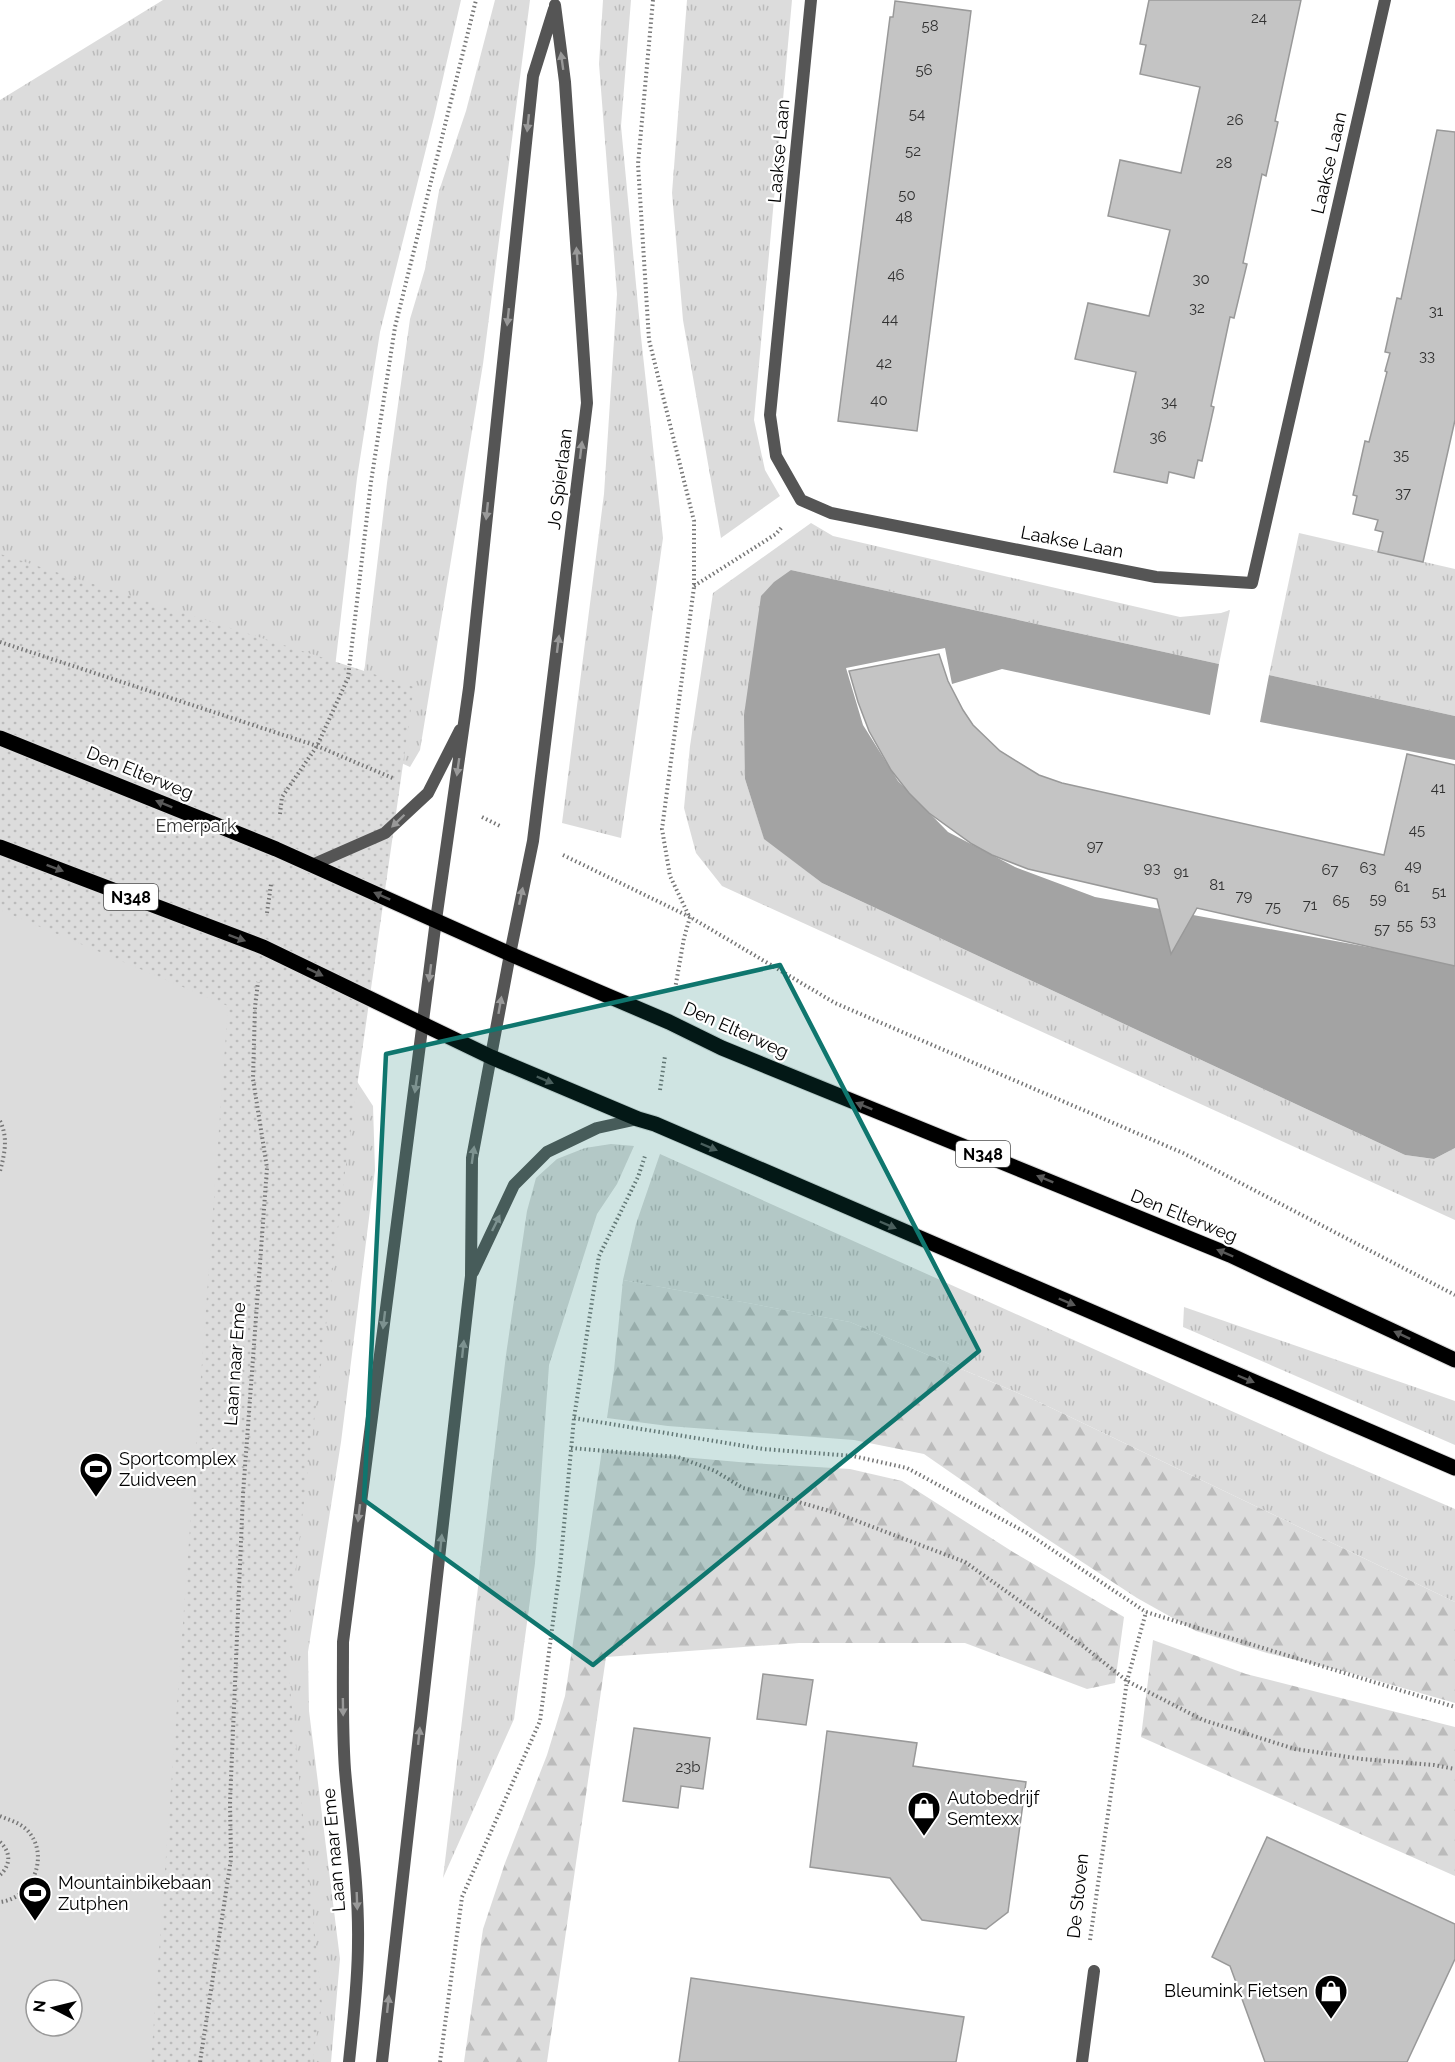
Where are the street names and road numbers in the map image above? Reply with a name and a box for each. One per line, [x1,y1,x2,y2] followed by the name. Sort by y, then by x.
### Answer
[764,98,793,204] street label: Laakse Laan
[1307,110,1350,216] street label: Laakse Laan
[543,427,576,531] street label: Jo Spierlaan
[1019,521,1125,562] street label: Laakse Laan
[84,742,197,803] street label: Den Elterweg
[104,884,158,910] road number: N348
[680,997,792,1062] street label: Den Elterweg
[956,1141,1010,1167] road number: N348
[1128,1185,1241,1246] street label: Den Elterweg
[220,1301,249,1426] street label: Laan naar Eme
[318,1787,349,1913] street label: Laan naar Eme
[1063,1852,1092,1940] street label: De Stoven

